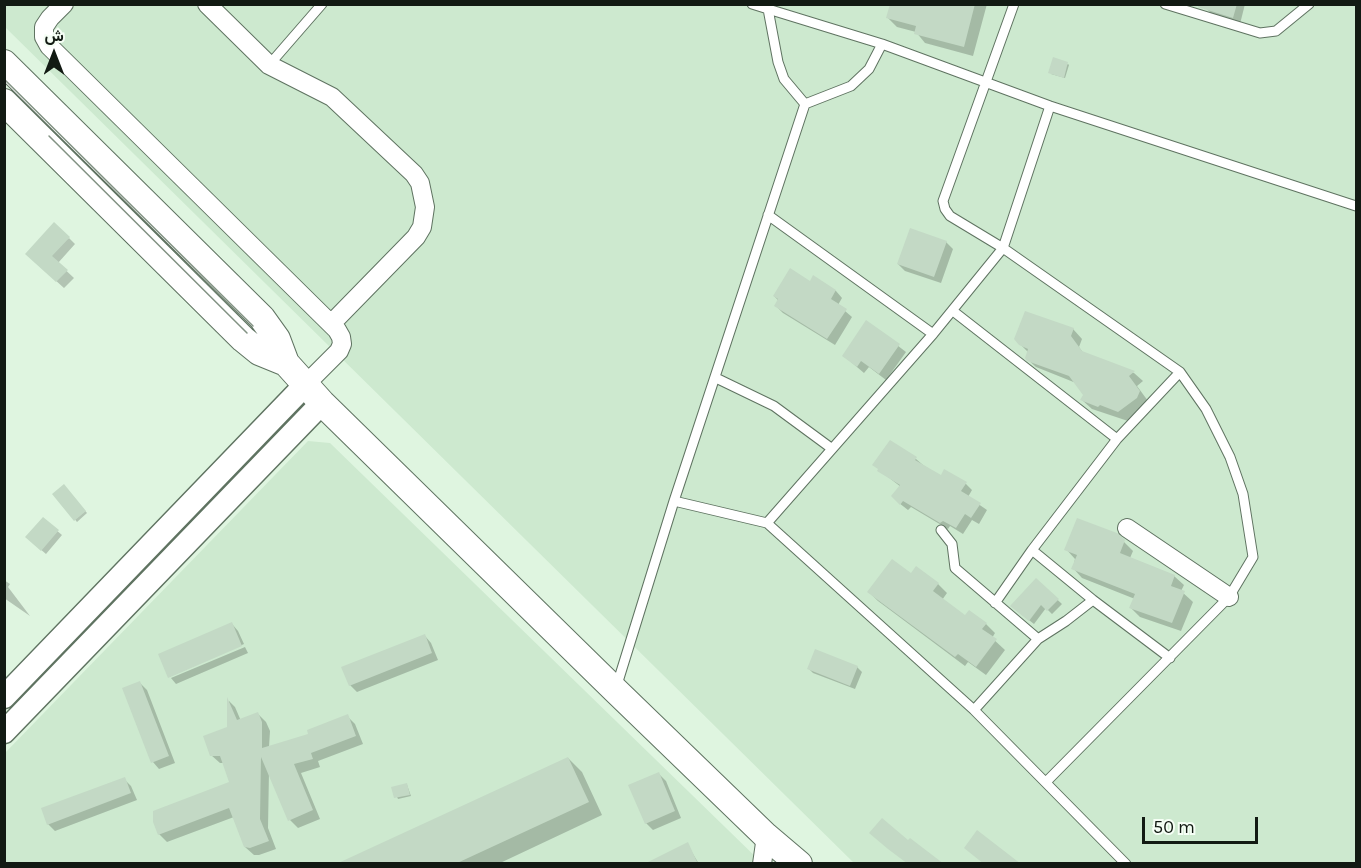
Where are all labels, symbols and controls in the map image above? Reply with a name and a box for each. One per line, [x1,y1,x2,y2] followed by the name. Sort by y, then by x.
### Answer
[24,24,84,84] north arrow
[44,26,64,45] text: ش
[1145,805,1260,843] scale bar
[1153,816,1195,838] text: 50 m

